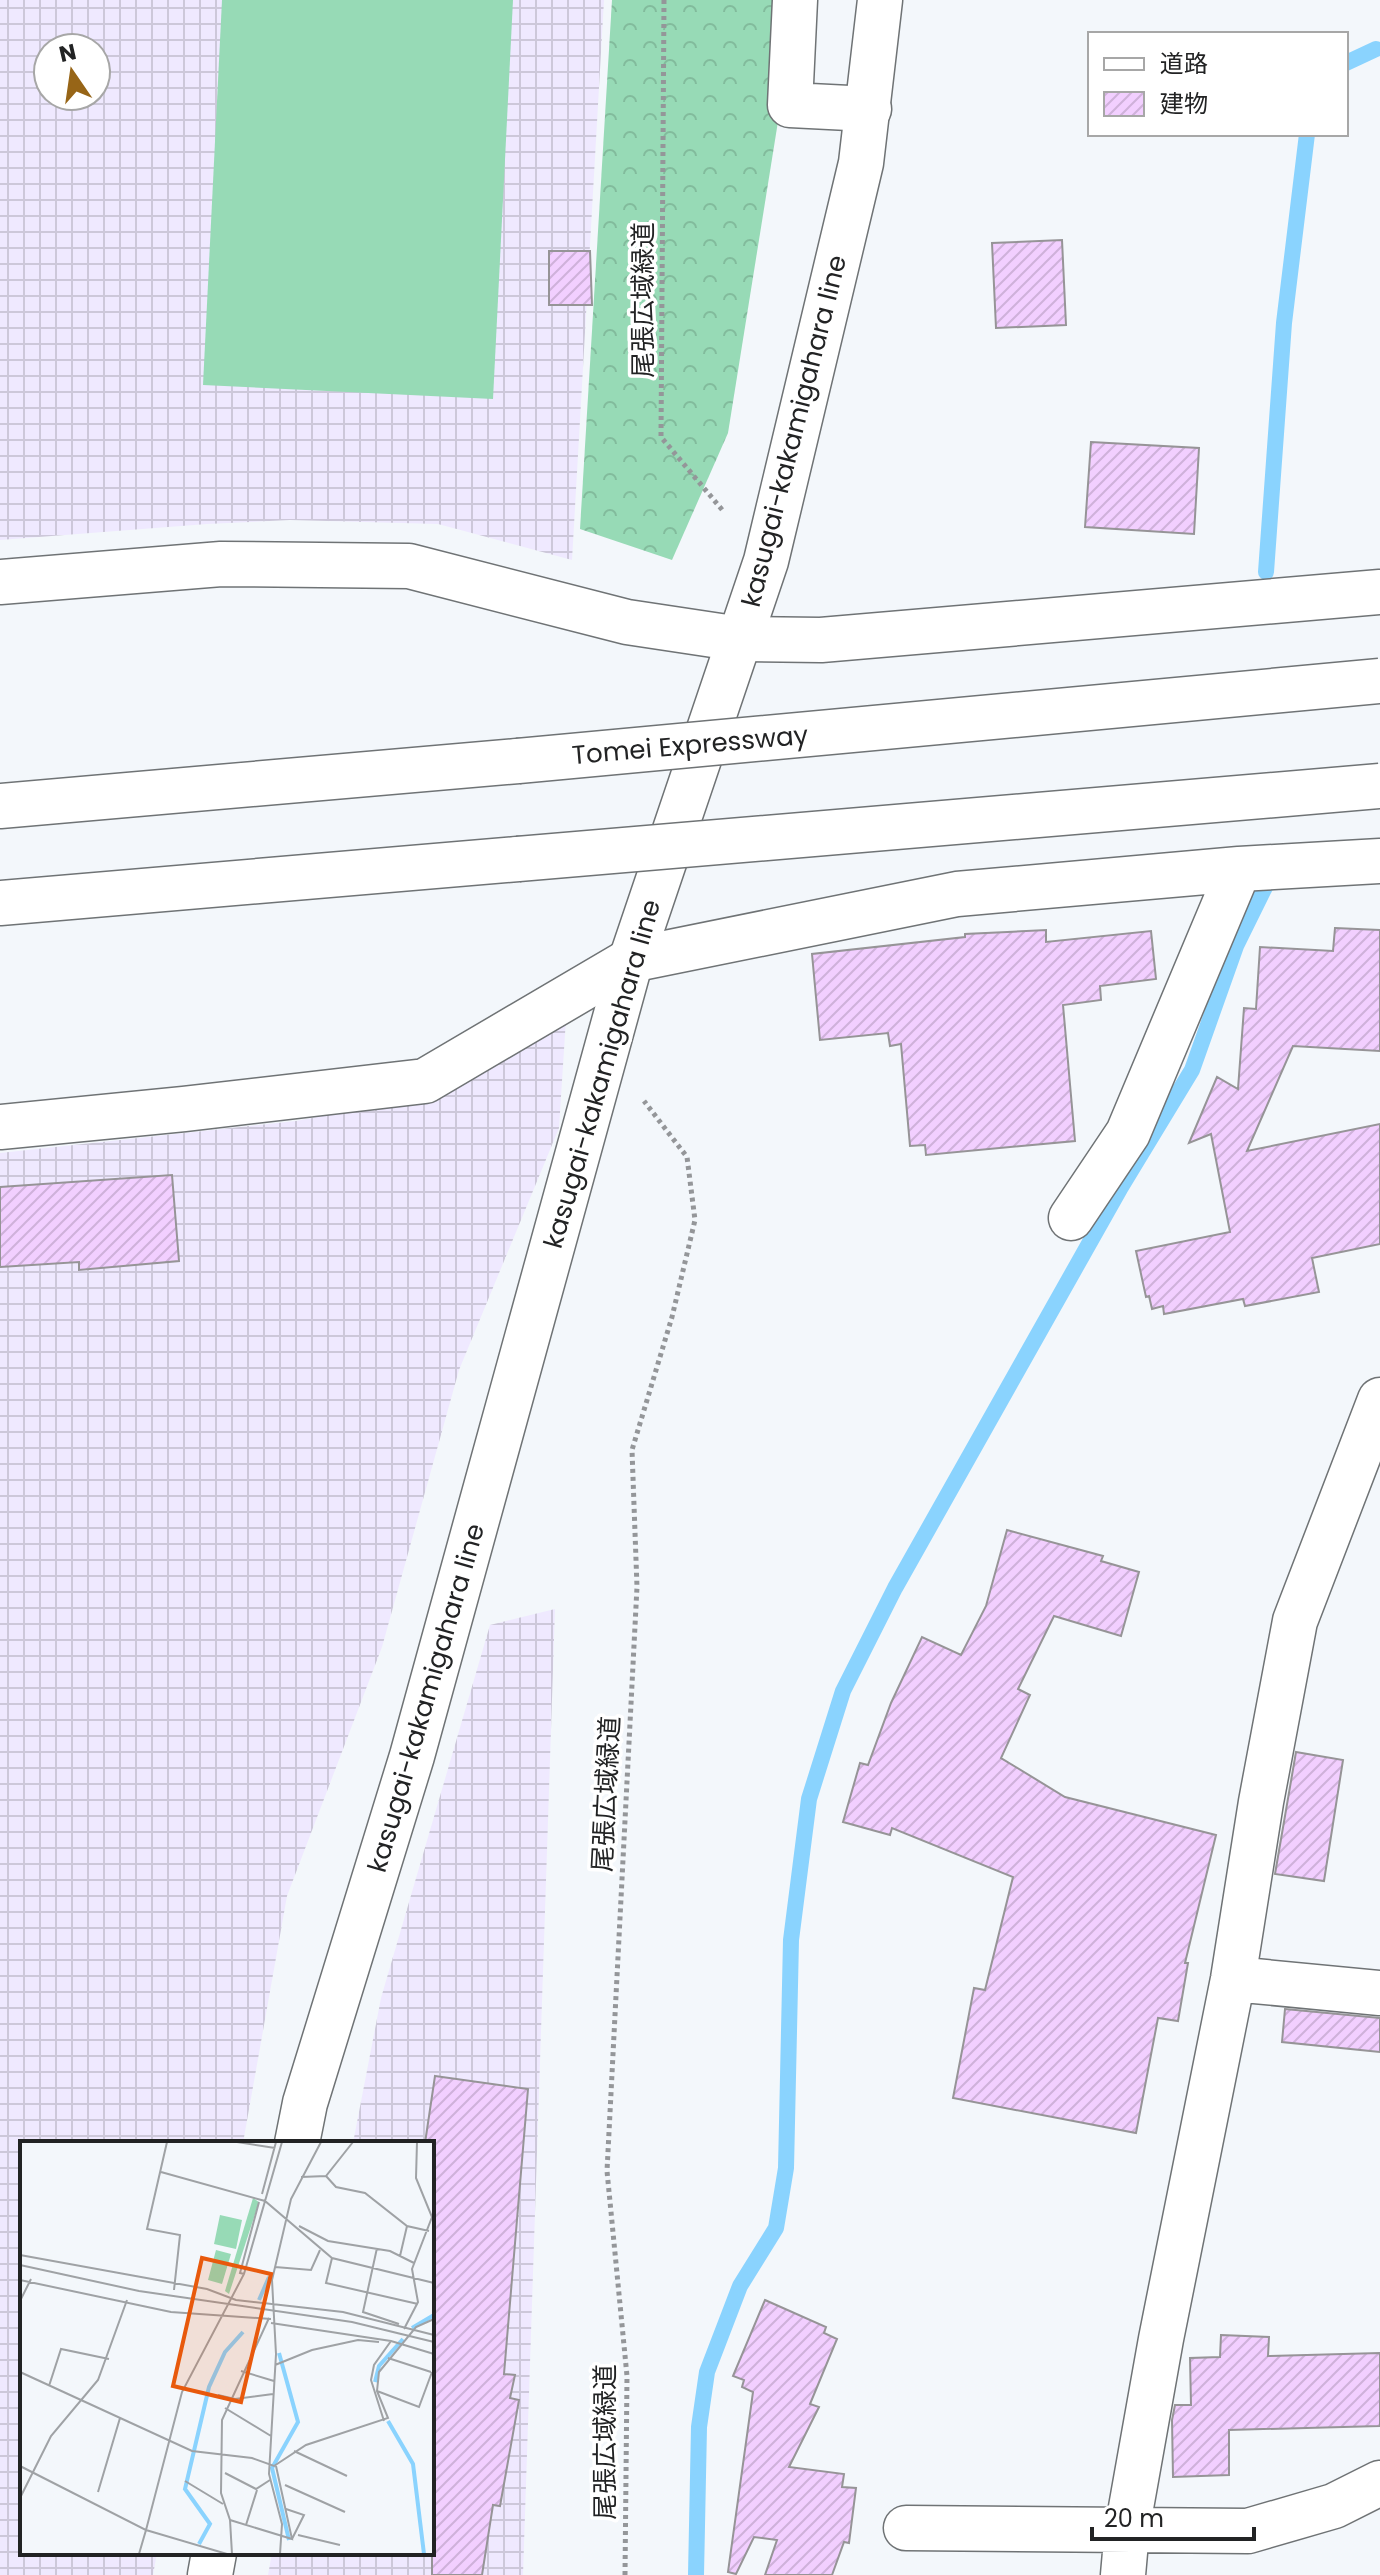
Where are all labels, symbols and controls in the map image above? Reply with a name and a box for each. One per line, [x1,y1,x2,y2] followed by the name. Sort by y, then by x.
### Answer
[32,32,112,112] north arrow
[1088,32,1348,136] legend
[56,36,79,70] text: N
[1160,47,1208,80] text: 道路
[1160,87,1208,120] text: 建物
[625,222,661,378] street label: 尾張広域緑道
[733,251,855,611] street label: kasugai-kakamigahara line
[570,717,810,773] street label: Tomei Expressway
[535,895,669,1253] street label: kasugai-kakamigahara line
[359,1519,493,1877] street label: kasugai-kakamigahara line
[584,1715,628,1873] street label: 尾張広域緑道
[20,2141,434,2555] inset map
[587,2364,623,2520] street label: 尾張広域緑道
[1092,2491,1254,2541] scale bar
[1104,2502,1164,2535] text: 20 m

